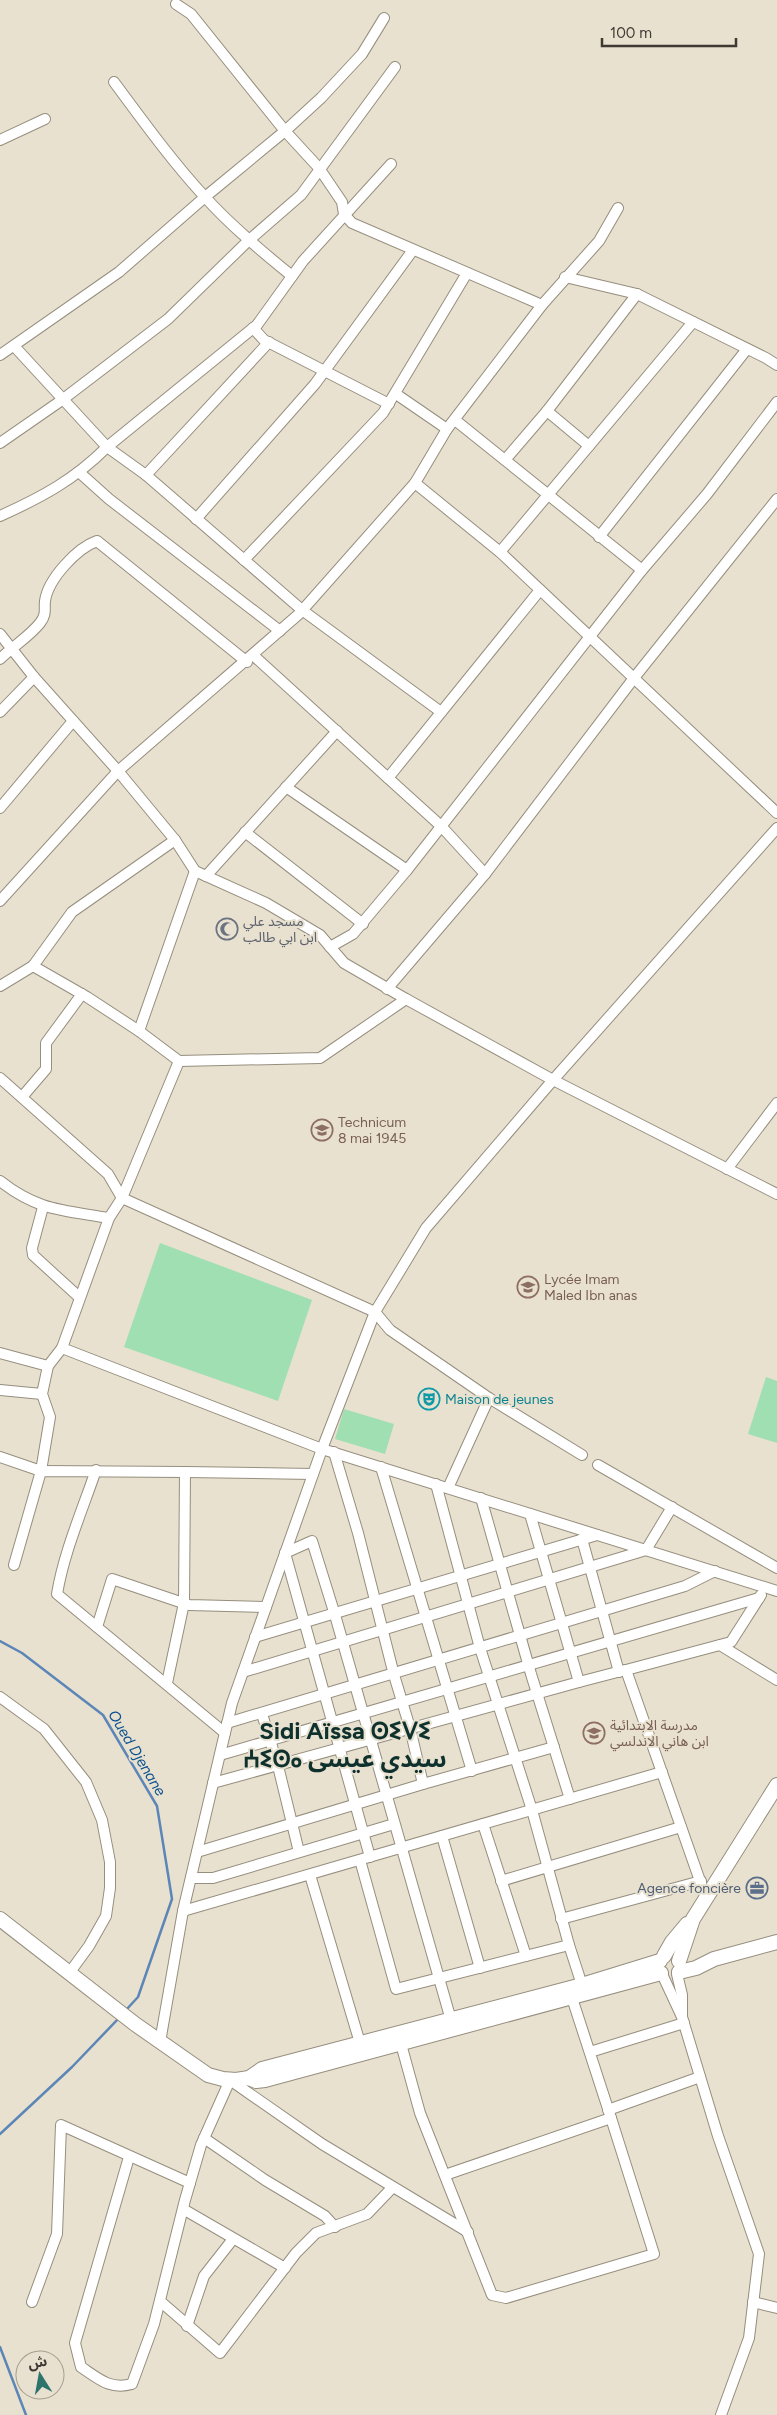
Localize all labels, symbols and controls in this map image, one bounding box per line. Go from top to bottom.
scale bar [602,15,736,47]
text: 100 m [610,24,652,42]
place label: مسجد علي ابن ابي طالب [243,913,317,948]
mosque icon: مسجد علي ابن ابي طالب [215,917,239,941]
place label: Technicum 8 mai 1945 [338,1114,406,1147]
school or university icon: Technicum 8 mai 1945 [310,1118,334,1142]
place label: Lycée Imam Maled Ibn anas [544,1271,637,1304]
school or university icon: Lycée Imam Maled Ibn anas [516,1275,540,1299]
theatre icon: Maison de jeunes [417,1387,441,1411]
place label: Maison de jeunes [445,1391,554,1408]
water label: Oued Djenane [104,1707,170,1799]
district label: Sidi Aïssa ⵙⵉⴸⵉ ⵄⵉⵙⴰ سيدي عيسى [244,1716,446,1779]
place label: مدرسة الابتدائية ابن هاني الاندلسي [610,1717,709,1752]
school or university icon: مدرسة الابتدائية ابن هاني الاندلسي [582,1721,606,1745]
office icon: Agence foncière [745,1876,769,1900]
place label: Agence foncière [637,1880,741,1897]
north arrow [15,2350,65,2400]
text: ش [27,2353,49,2373]

